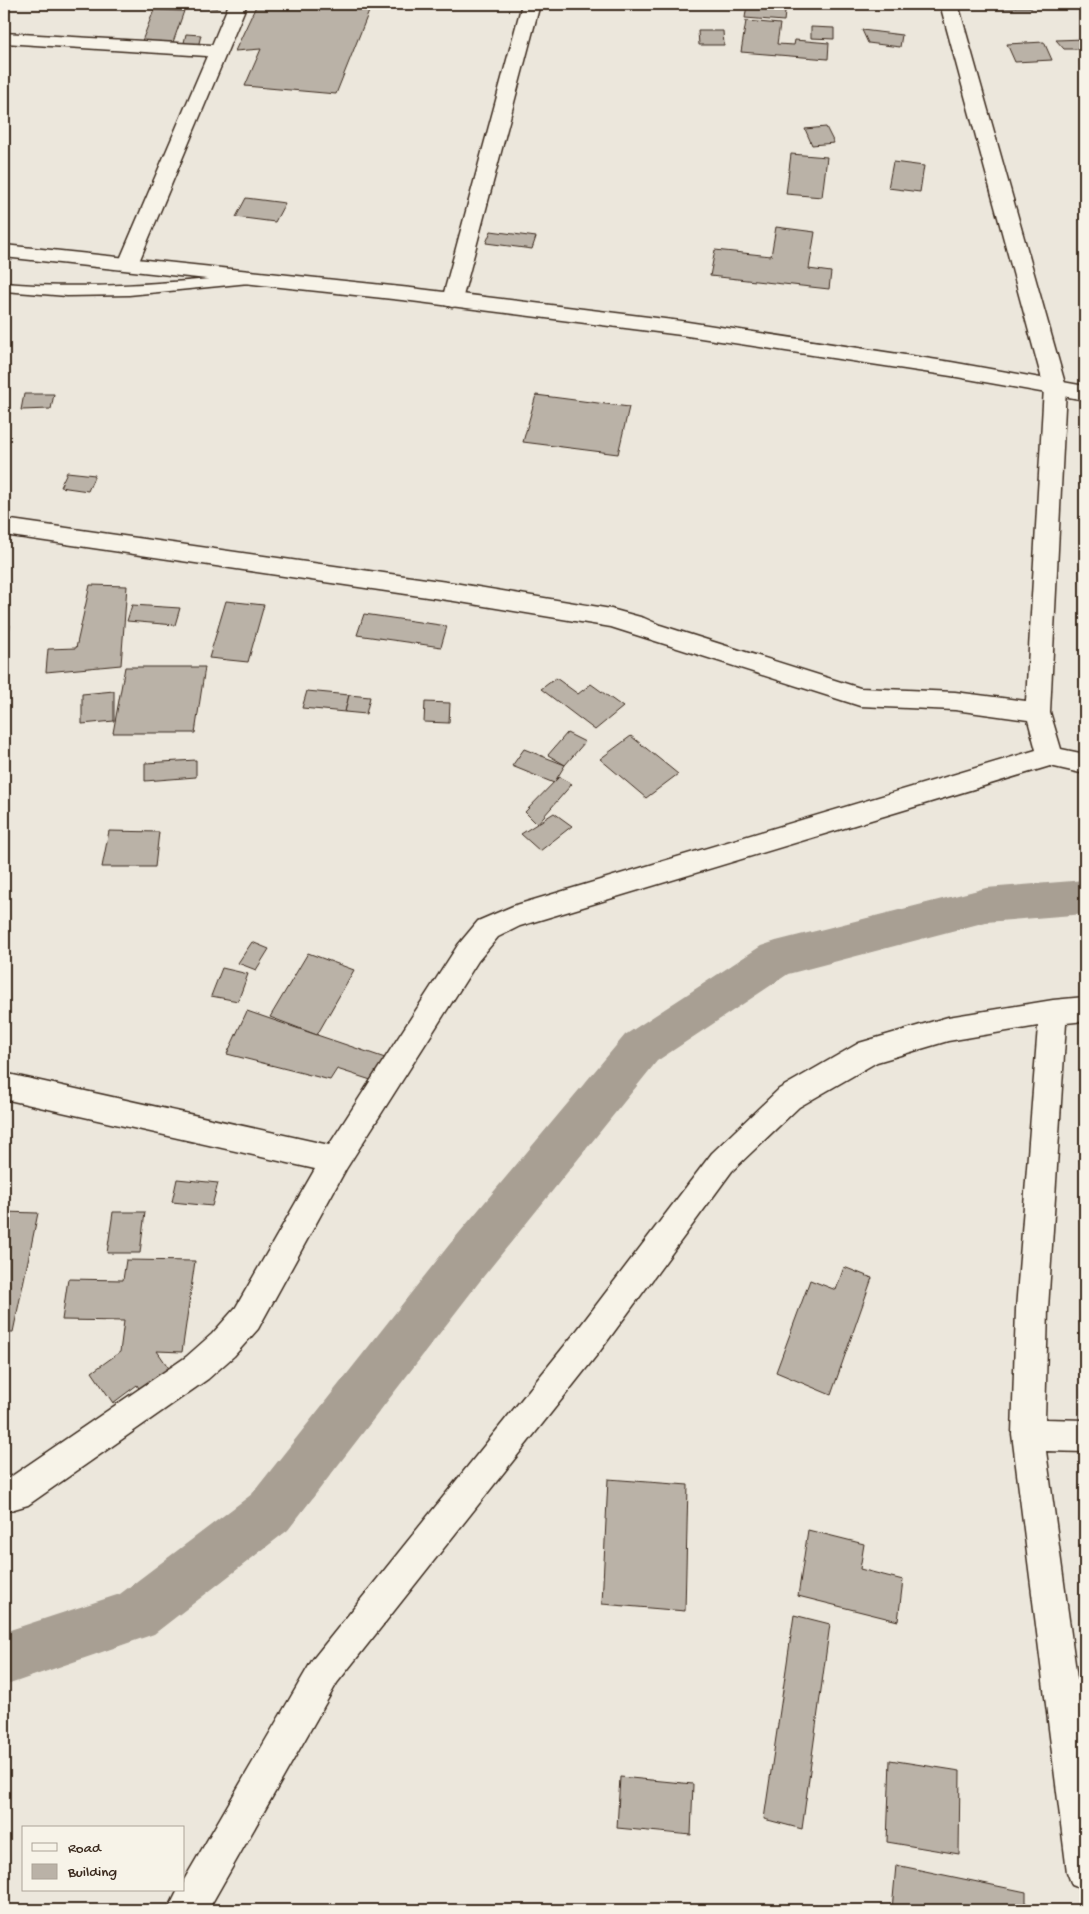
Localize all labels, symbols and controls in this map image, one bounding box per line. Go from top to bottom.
legend [22,1826,185,1892]
text: Road [68,1840,102,1858]
text: Building [67,1864,117,1882]

